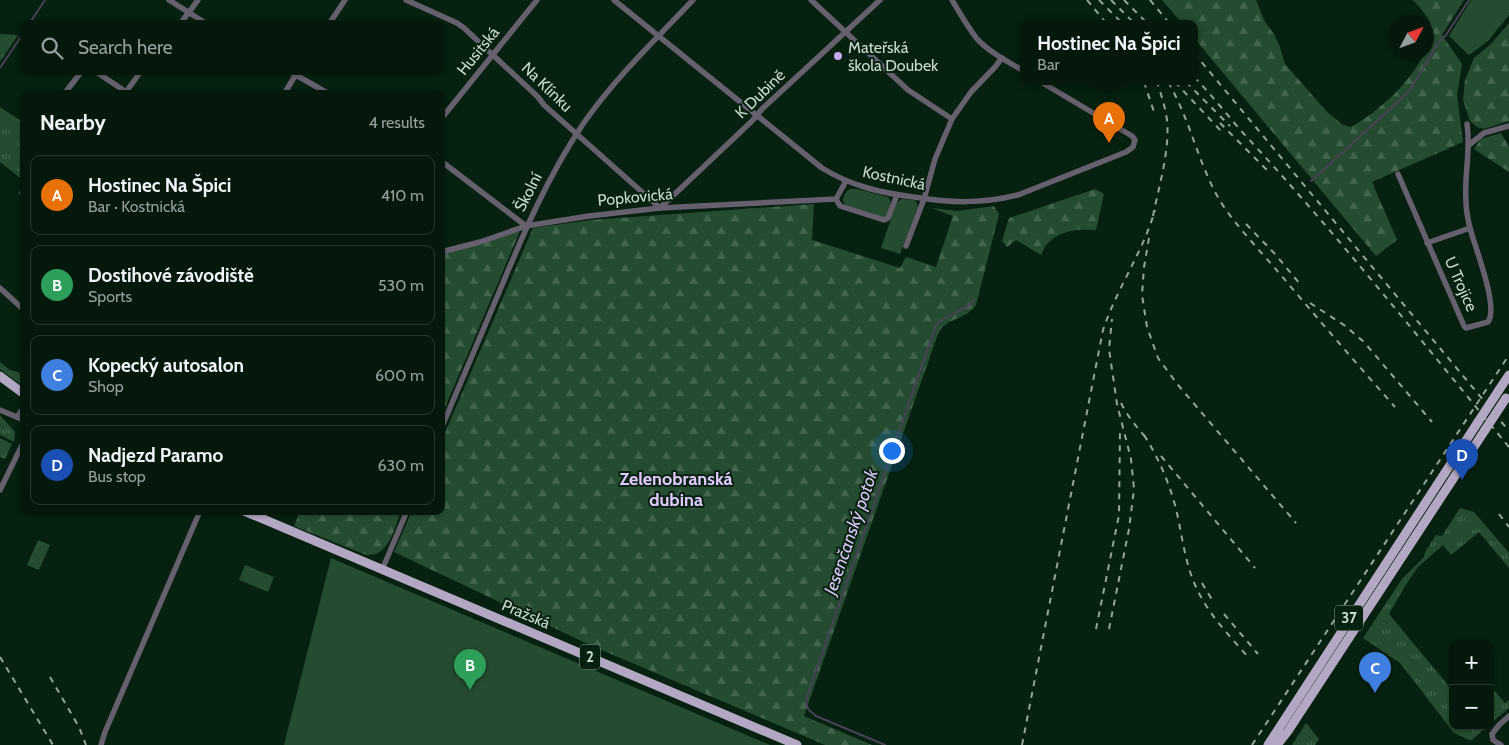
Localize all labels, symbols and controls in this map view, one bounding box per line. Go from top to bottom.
north arrow [1389,15,1434,60]
search box [20,20,445,75]
popup [1020,20,1198,85]
street label: Husitská [453,23,503,79]
text: Hostinec Na Špici [1037,32,1181,55]
icon: search [38,34,66,62]
text: Search here [78,36,172,59]
place label: Mateřská škola Doubek [848,38,939,75]
marker: Mateřská škola Doubek [832,50,844,62]
text: Bar [1037,55,1060,74]
street label: Na Klínku [518,58,576,116]
street label: K Dubině [731,66,789,122]
pin: A [1093,102,1125,143]
text: Nearby [40,110,106,135]
text: 4 results [368,113,425,132]
street label: Kostnická [861,162,927,194]
street label: Školní [510,169,546,215]
text: Hostinec Na Špici [88,174,231,197]
street label: Popkovická [597,184,674,210]
text: A [52,186,62,205]
text: 410 m [381,186,424,205]
text: Bar · Kostnická [88,197,185,216]
street label: U Trojice [1441,254,1481,314]
text: Dostihové závodiště [88,264,254,287]
text: B [52,276,62,295]
text: 530 m [378,276,424,295]
text: Sports [88,287,132,306]
text: Kopecký autosalon [88,354,244,377]
text: C [52,366,62,385]
text: 600 m [375,366,424,385]
text: Shop [88,377,124,396]
your location [879,438,905,464]
pin: D [1446,439,1478,480]
text: Nadjezd Paramo [88,444,223,467]
text: D [51,456,63,475]
text: 630 m [377,456,424,475]
water label: Jesenčanský potok [819,465,883,600]
text: Bus stop [88,467,146,486]
district label: Zelenobranská dubina [619,468,733,511]
street label: Pražská [499,595,553,633]
road number: 37 [1335,606,1363,630]
map controls [1449,640,1494,730]
button: + [1449,640,1494,685]
road number: 2 [580,644,600,670]
pin: B [454,649,486,690]
pin: C [1359,652,1391,693]
button: − [1449,685,1494,730]

